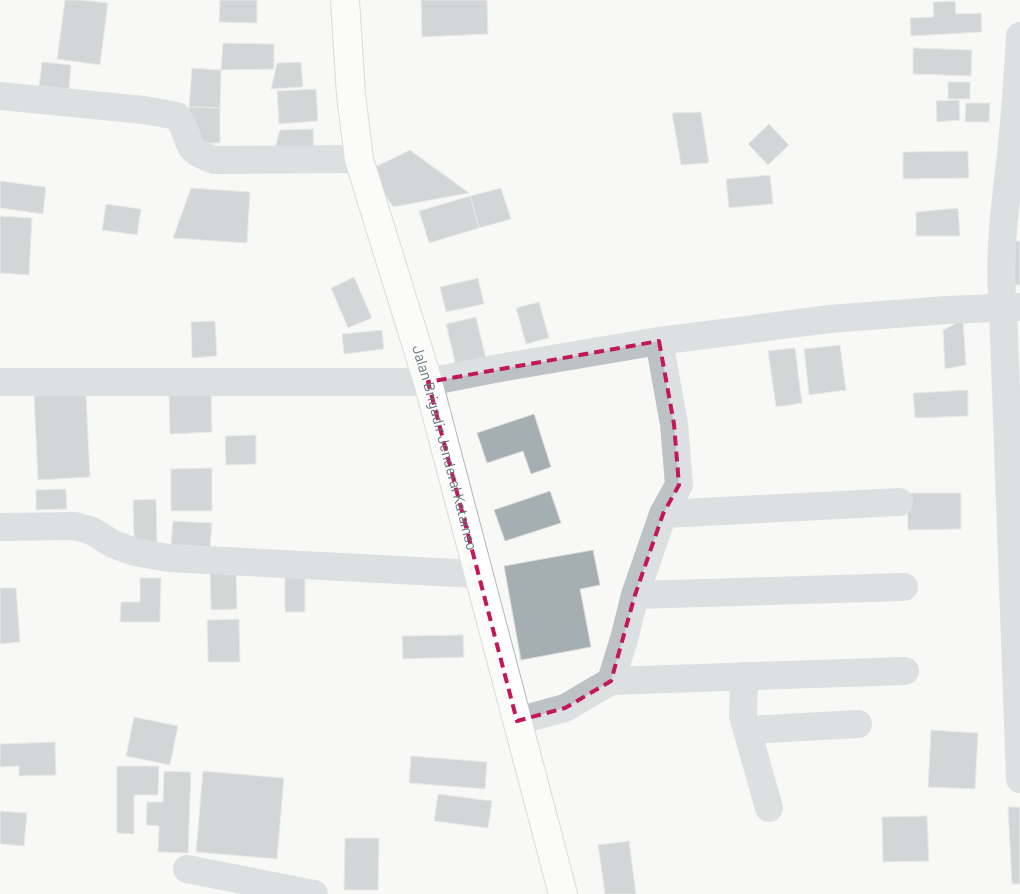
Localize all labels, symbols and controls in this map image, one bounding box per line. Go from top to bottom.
street label: Jalan Brigadir Jenderal Katamso [409,343,482,552]

